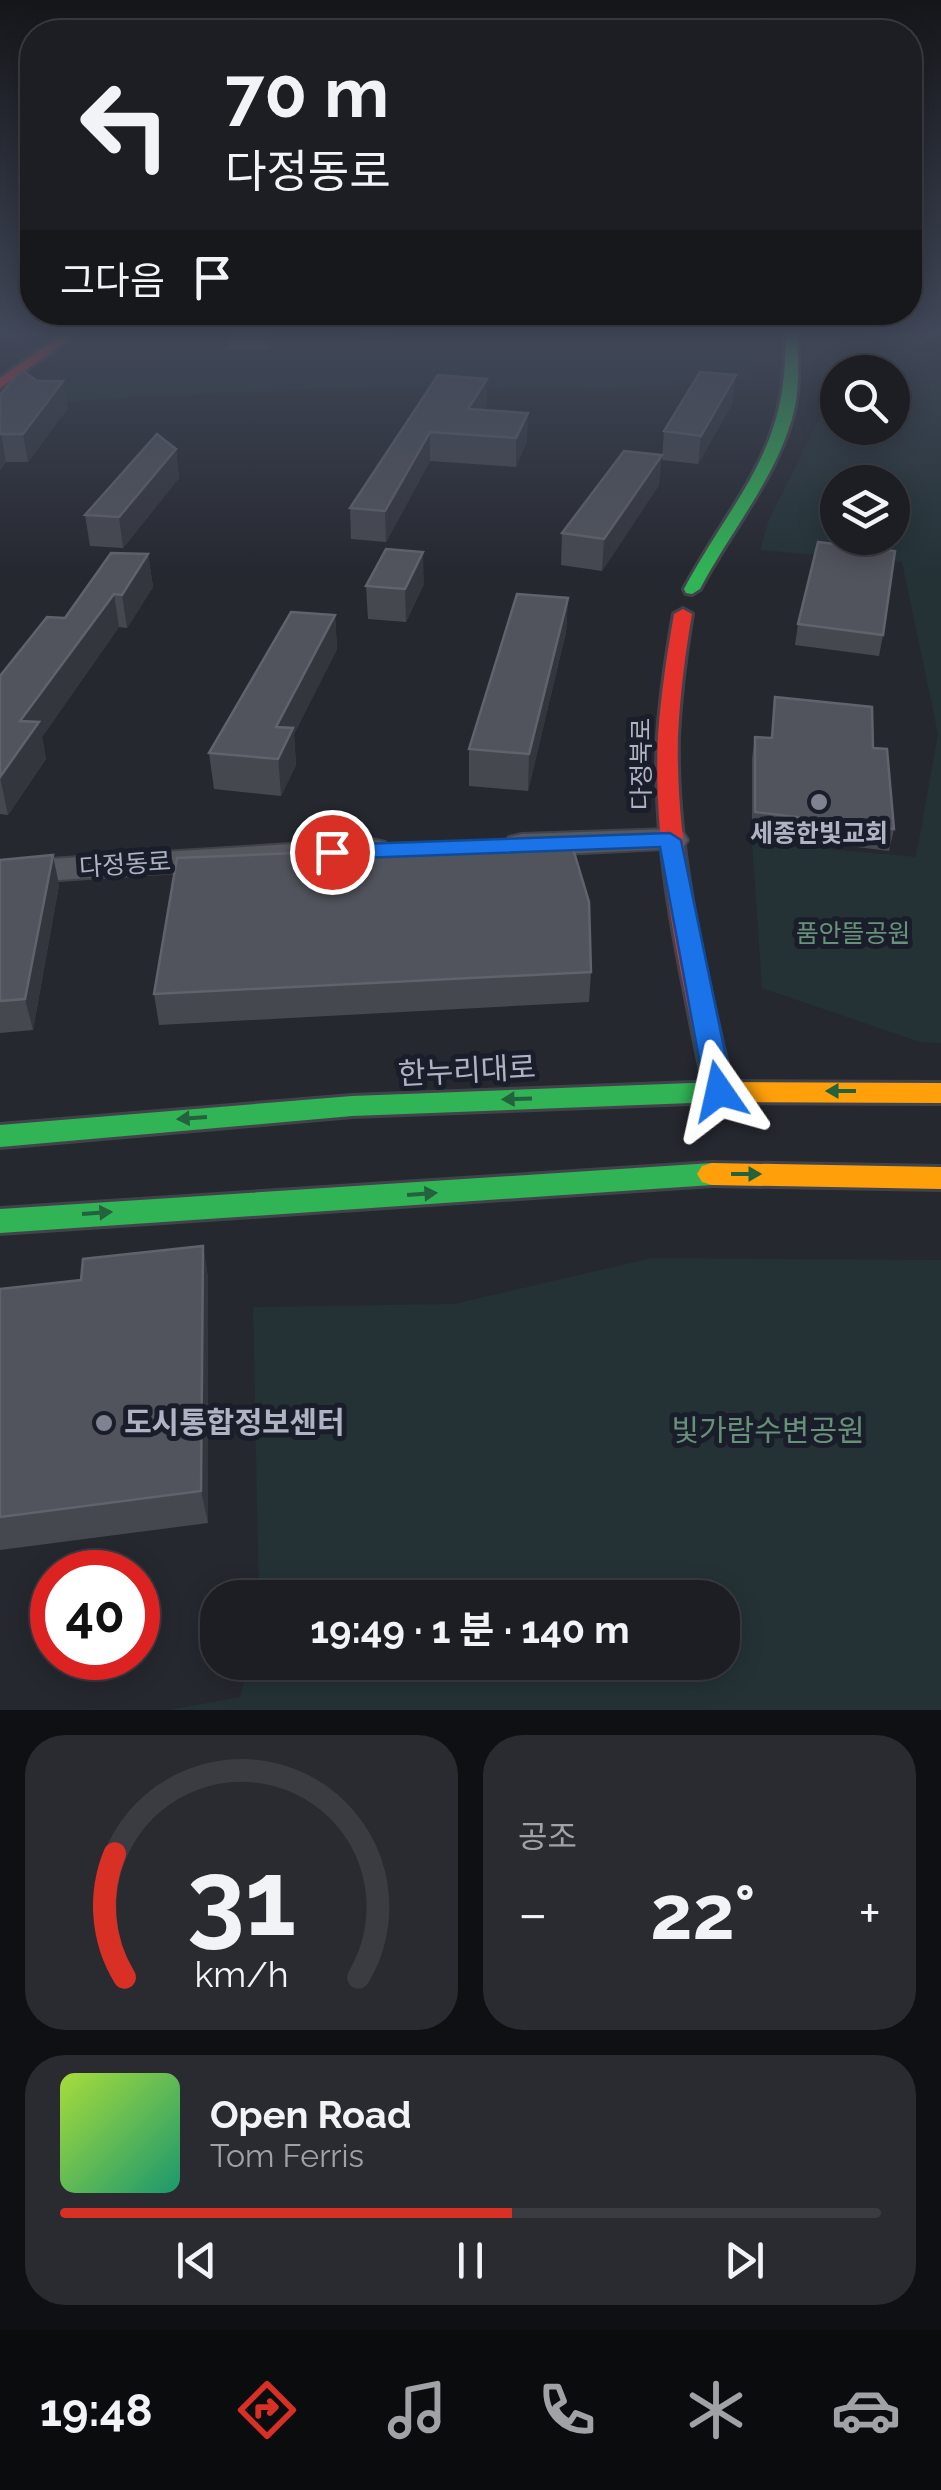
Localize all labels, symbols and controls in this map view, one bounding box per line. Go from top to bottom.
text: 70 m [225,51,389,133]
icon: left [60,60,190,190]
text: 다정동로 [225,145,391,198]
icon: arrive [185,250,240,305]
text: 그다음 [60,258,165,303]
map controls [820,355,910,555]
button: search [820,355,910,445]
button: layers [820,465,910,555]
street label: 다정북로 [626,718,656,810]
marker: 세종한빛교회 [808,791,830,813]
pin [290,810,375,895]
place label: 세종한빛교회 [750,818,888,848]
icon: arrive [305,825,360,880]
street label: 다정동로 [78,846,172,882]
park label: 품안뜰공원 [795,918,911,948]
position arrow [667,1039,771,1143]
street label: 한누리대로 [397,1049,537,1092]
one-way arrow [825,1083,857,1099]
one-way arrow [500,1091,532,1107]
one-way arrow [176,1110,208,1126]
one-way arrow [730,1166,762,1182]
one-way arrow [406,1185,438,1201]
one-way arrow [82,1205,114,1221]
place label: 도시통합정보센터 [124,1405,345,1440]
marker: 도시통합정보센터 [93,1412,115,1434]
park label: 빛가람수변공원 [671,1413,865,1448]
speed limit sign: 40 [30,1550,160,1680]
text: 19:49 · 1 분 · 140 m [310,1607,630,1652]
text: 공조 [518,1818,577,1855]
text: 31 [187,1837,296,1959]
text: 22° [650,1868,756,1957]
text: − [518,1881,548,1946]
text: + [858,1881,881,1946]
text: km/h [194,1953,289,1995]
text: Open Road [210,2092,411,2137]
text: Tom Ferris [210,2137,364,2174]
icon: previous [169,2233,224,2288]
icon: pause [443,2233,498,2288]
icon: next [717,2233,772,2288]
icon: directions [232,2375,302,2445]
icon: music [382,2375,452,2445]
icon: phone [532,2375,602,2445]
icon: climate [681,2375,751,2445]
icon: car [831,2375,901,2445]
text: 19:48 [40,2384,153,2437]

